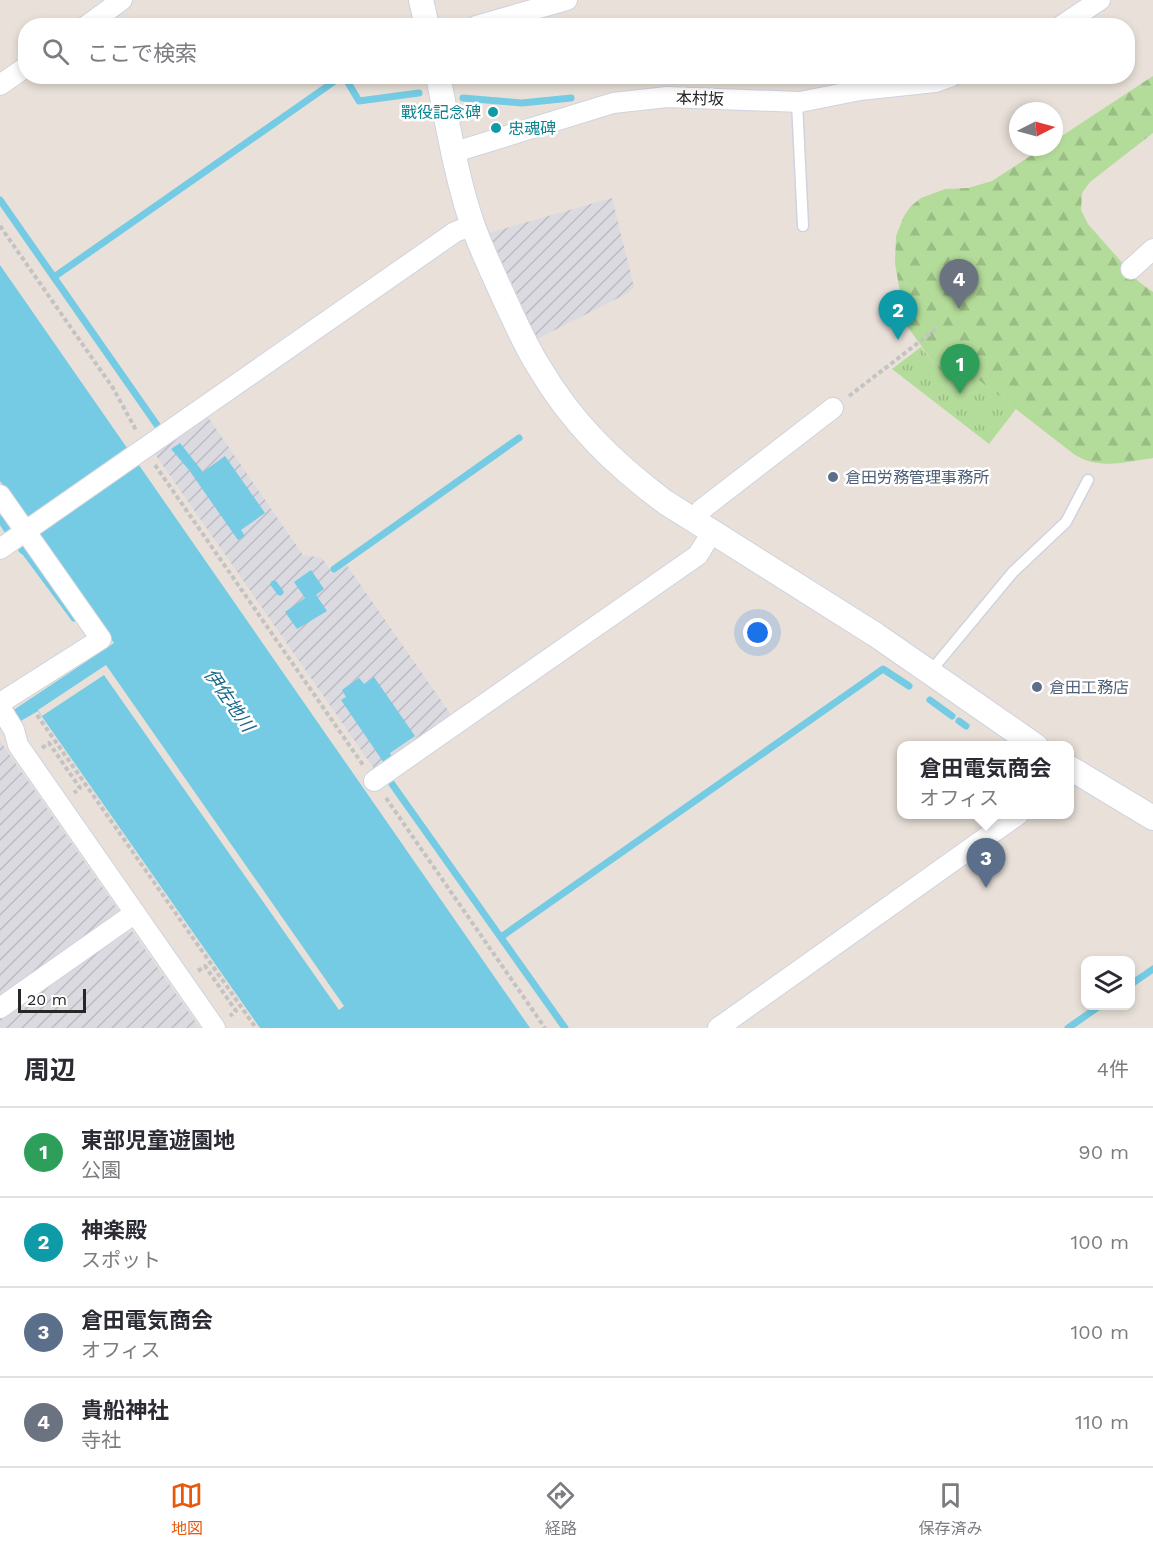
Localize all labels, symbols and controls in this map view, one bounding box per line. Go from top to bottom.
search box [18,18,1135,84]
icon: search [39,35,72,68]
text: ここで検索 [87,41,197,66]
street label: 本村坂 [676,88,724,109]
north arrow [1009,102,1063,156]
place label: 戰役記念碑 [401,103,481,122]
marker: 戰役記念碑 [486,105,500,119]
place label: 忠魂碑 [508,119,556,138]
marker: 忠魂碑 [489,121,503,135]
pin: 4 [940,260,978,309]
pin: 2 [878,290,918,340]
pin: 1 [940,344,980,394]
place label: 倉田労務管理事務所 [845,468,989,487]
marker: 倉田労務管理事務所 [826,470,840,484]
your location [743,618,772,647]
water label: 伊佐地川 [200,664,260,737]
place label: 倉田工務店 [1049,678,1129,697]
marker: 倉田工務店 [1030,680,1044,694]
popup [897,741,1074,819]
text: 倉田電気商会 [919,756,1052,781]
text: オフィス [919,786,999,810]
pin: 3 [966,838,1006,888]
map controls [1081,956,1135,1010]
button: layers [1081,956,1135,1010]
scale bar [18,986,86,1013]
text: 20 m [27,990,67,1009]
text: 周辺 [24,1055,76,1085]
text: 4件 [1097,1057,1129,1081]
text: 東部児童遊園地 [81,1128,235,1153]
text: 1 [39,1140,48,1164]
text: 90 m [1078,1140,1129,1164]
text: 公園 [81,1158,121,1182]
text: 神楽殿 [81,1218,147,1243]
text: 2 [38,1230,49,1254]
text: 100 m [1070,1230,1129,1254]
text: スポット [81,1248,161,1272]
text: 倉田電気商会 [81,1308,213,1333]
text: 3 [38,1320,49,1344]
text: 100 m [1070,1320,1129,1344]
text: オフィス [81,1338,161,1362]
text: 貴船神社 [81,1398,169,1423]
text: 4 [37,1410,50,1434]
text: 110 m [1075,1410,1129,1434]
text: 寺社 [81,1428,121,1452]
tab: 地図 [170,1479,203,1539]
tab: 経路 [544,1479,577,1539]
tab: 保存済み [918,1479,982,1539]

